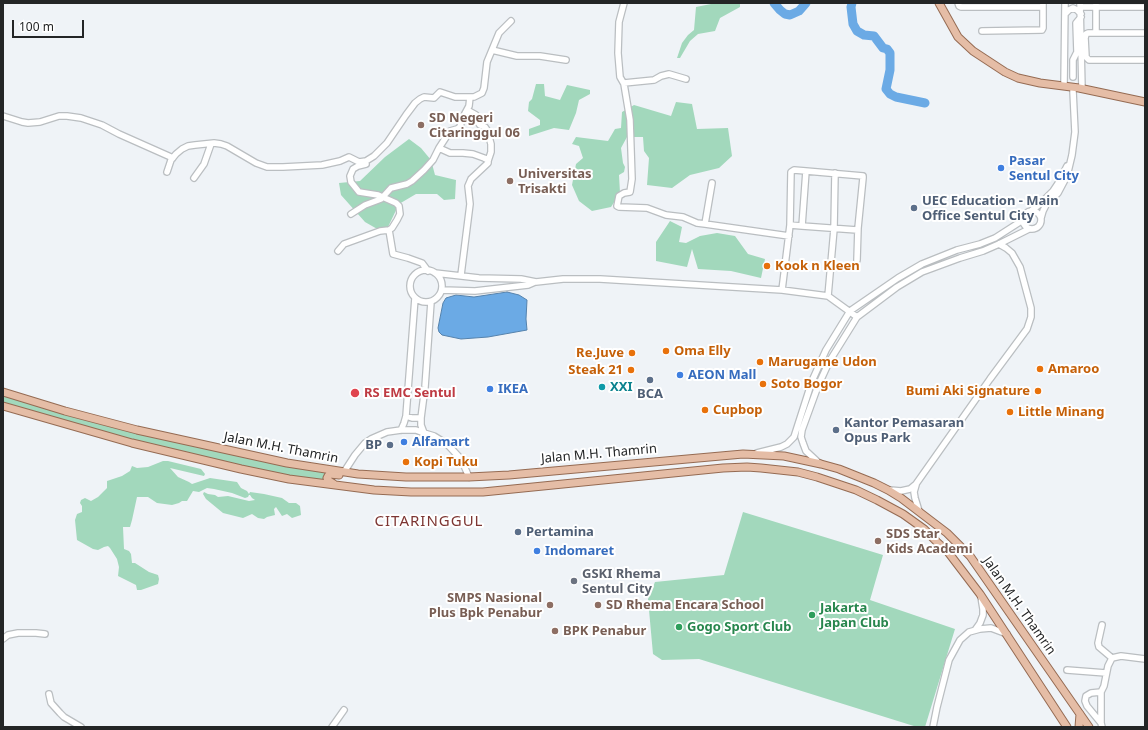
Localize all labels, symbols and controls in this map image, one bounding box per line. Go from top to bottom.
scale bar [14,12,86,38]
text: 100 m [19,18,54,35]
place label: SD Negeri Citaringgul 06 [429,110,520,141]
marker: SD Negeri Citaringgul 06 [416,120,426,130]
place label: Pasar Sentul City [1009,153,1079,184]
marker: Pasar Sentul City [996,163,1006,173]
place label: Universitas Trisakti [518,166,592,197]
marker: Universitas Trisakti [505,176,515,186]
place label: UEC Education - Main Office Sentul City [922,193,1059,224]
marker: UEC Education - Main Office Sentul City [909,203,919,213]
place label: Kook n Kleen [775,258,860,274]
marker: Kook n Kleen [762,261,772,271]
place label: Oma Elly [674,343,731,359]
place label: Re.Juve [576,345,624,361]
marker: Oma Elly [661,346,671,356]
marker: Re.Juve [627,348,637,358]
place label: Marugame Udon [768,354,877,370]
marker: Marugame Udon [755,357,765,367]
place label: Amaroo [1048,361,1099,377]
place label: Steak 21 [568,362,623,378]
marker: Amaroo [1035,364,1045,374]
marker: Steak 21 [626,365,636,375]
place label: AEON Mall [688,367,756,383]
marker: AEON Mall [675,370,685,380]
marker: BCA [645,375,655,385]
place label: Soto Bogor [771,376,842,392]
place label: XXI [610,379,632,395]
marker: Soto Bogor [758,379,768,389]
place label: IKEA [498,381,528,397]
marker: XXI [597,382,607,392]
place label: Bumi Aki Signature [906,383,1030,399]
marker: IKEA [485,384,495,394]
place label: RS EMC Sentul [364,385,456,401]
place label: BCA [637,386,663,402]
marker: Bumi Aki Signature [1033,386,1043,396]
marker: RS EMC Sentul [349,387,361,399]
place label: Cupbop [713,402,763,418]
place label: Little Minang [1018,404,1105,420]
marker: Cupbop [700,405,710,415]
marker: Little Minang [1005,407,1015,417]
place label: Kantor Pemasaran Opus Park [844,415,964,446]
marker: Kantor Pemasaran Opus Park [831,425,841,435]
street label: Jalan M.H. Thamrin [223,429,339,467]
place label: Alfamart [412,434,470,450]
place label: BP [365,437,382,453]
marker: Alfamart [399,437,409,447]
marker: BP [385,440,395,450]
street label: Jalan M.H. Thamrin [540,441,658,467]
place label: Kopi Tuku [414,454,478,470]
marker: Kopi Tuku [401,457,411,467]
district label: CITARINGGUL [375,513,483,531]
place label: Pertamina [526,524,594,540]
place label: SDS Star Kids Academi [886,526,973,557]
marker: Pertamina [513,527,523,537]
marker: SDS Star Kids Academi [873,536,883,546]
place label: Indomaret [545,543,614,559]
marker: Indomaret [532,546,542,556]
street label: Jalan M.H. Thamrin [979,554,1059,658]
place label: GSKI Rhema Sentul City [582,566,661,597]
marker: GSKI Rhema Sentul City [569,576,579,586]
place label: SMPS Nasional Plus Bpk Penabur [429,590,542,621]
place label: SD Rhema Encara School [606,597,764,613]
marker: SMPS Nasional Plus Bpk Penabur [545,600,555,610]
marker: SD Rhema Encara School [593,600,603,610]
place label: Jakarta Japan Club [820,600,889,631]
marker: Jakarta Japan Club [807,610,817,620]
place label: Gogo Sport Club [687,619,791,635]
marker: Gogo Sport Club [674,622,684,632]
place label: BPK Penabur [563,623,646,639]
marker: BPK Penabur [550,626,560,636]

